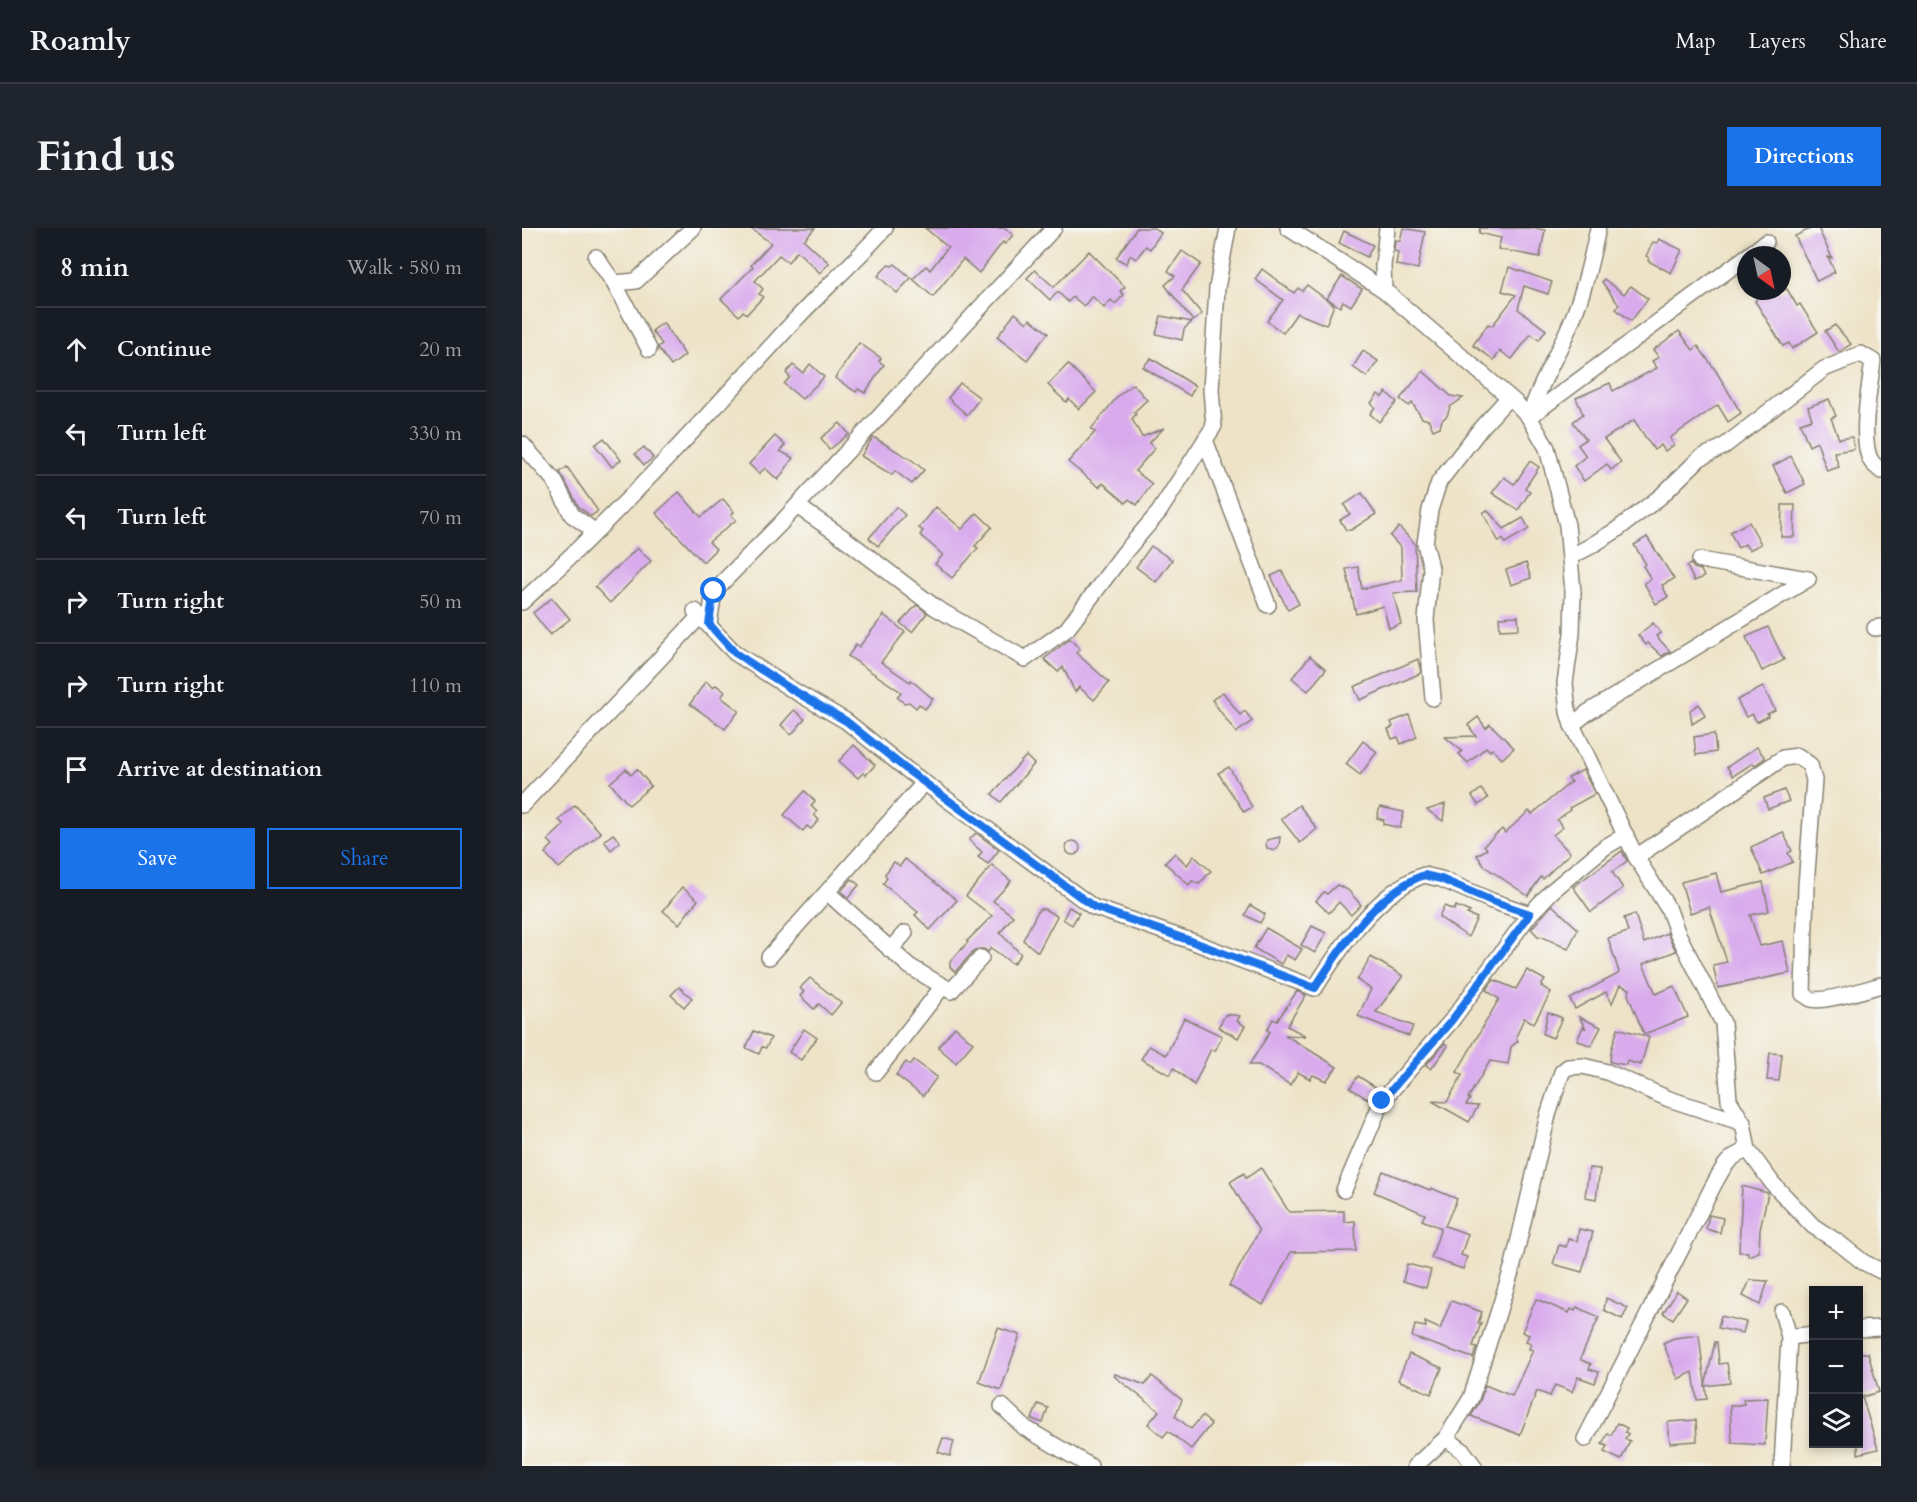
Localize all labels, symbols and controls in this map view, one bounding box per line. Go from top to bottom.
text: Roamly [30,22,131,60]
text: Map [1676,27,1716,56]
text: Layers [1749,27,1806,56]
text: Share [1839,27,1887,56]
button: Directions [1727,127,1881,186]
text: Find us [36,128,176,185]
north arrow [1737,246,1791,300]
text: 8 min [60,250,129,285]
text: Walk · 580 m [347,254,462,281]
icon: ahead [60,333,93,366]
text: Continue [117,334,212,364]
text: 20 m [419,336,462,363]
icon: left [60,417,93,450]
text: Turn left [117,418,206,448]
text: 330 m [409,420,462,447]
icon: left [60,501,93,534]
text: Turn left [117,502,206,532]
text: 70 m [419,504,462,531]
route start [700,577,726,603]
icon: right [60,585,93,618]
text: Turn right [117,586,224,616]
text: 50 m [419,588,462,615]
icon: right [60,669,93,702]
text: Turn right [117,670,224,700]
text: 110 m [409,672,462,699]
icon: arrive [60,753,93,786]
text: Arrive at destination [117,754,322,784]
button: Save [60,828,255,889]
button: Share [267,828,462,889]
route end [1368,1087,1394,1113]
map controls [1809,1286,1863,1448]
button: + [1809,1286,1863,1340]
button: − [1809,1340,1863,1394]
button: layers [1809,1394,1863,1448]

